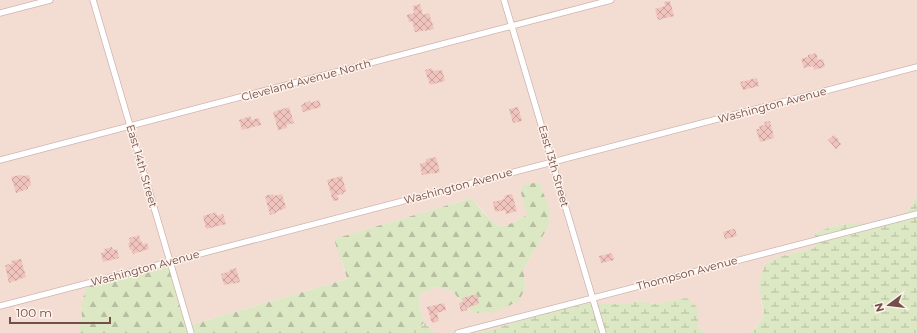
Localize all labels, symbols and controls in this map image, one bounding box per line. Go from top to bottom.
street label: Cleveland Avenue North [240,56,372,104]
street label: Washington Avenue [716,84,828,126]
street label: East 14th Street [123,123,161,210]
street label: East 13th Street [536,123,573,209]
street label: Washington Avenue [402,165,514,207]
street label: Washington Avenue [89,247,201,289]
street label: Thompson Avenue [635,253,739,293]
north arrow [869,285,909,325]
scale bar [10,299,110,325]
text: N [871,301,887,314]
text: 100 m [16,305,52,320]

